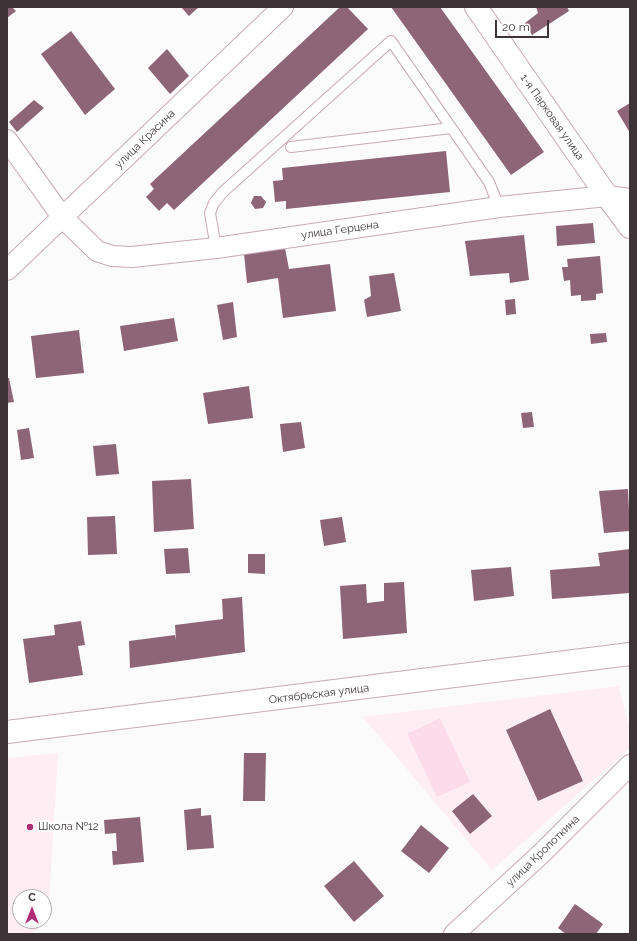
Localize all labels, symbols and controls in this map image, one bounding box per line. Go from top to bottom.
scale bar [497,12,551,38]
text: 20 m [502,20,530,34]
street label: 1-я Парковая улица [517,72,587,162]
street label: улица Красина [112,107,178,171]
street label: улица Герцена [300,218,380,242]
street label: Октябрьская улица [268,681,370,707]
street label: улица Кропоткина [504,813,582,889]
place label: Школа №12 [38,820,98,834]
marker: Школа №12 [25,822,35,832]
north arrow [12,889,52,929]
text: С [28,891,36,904]

